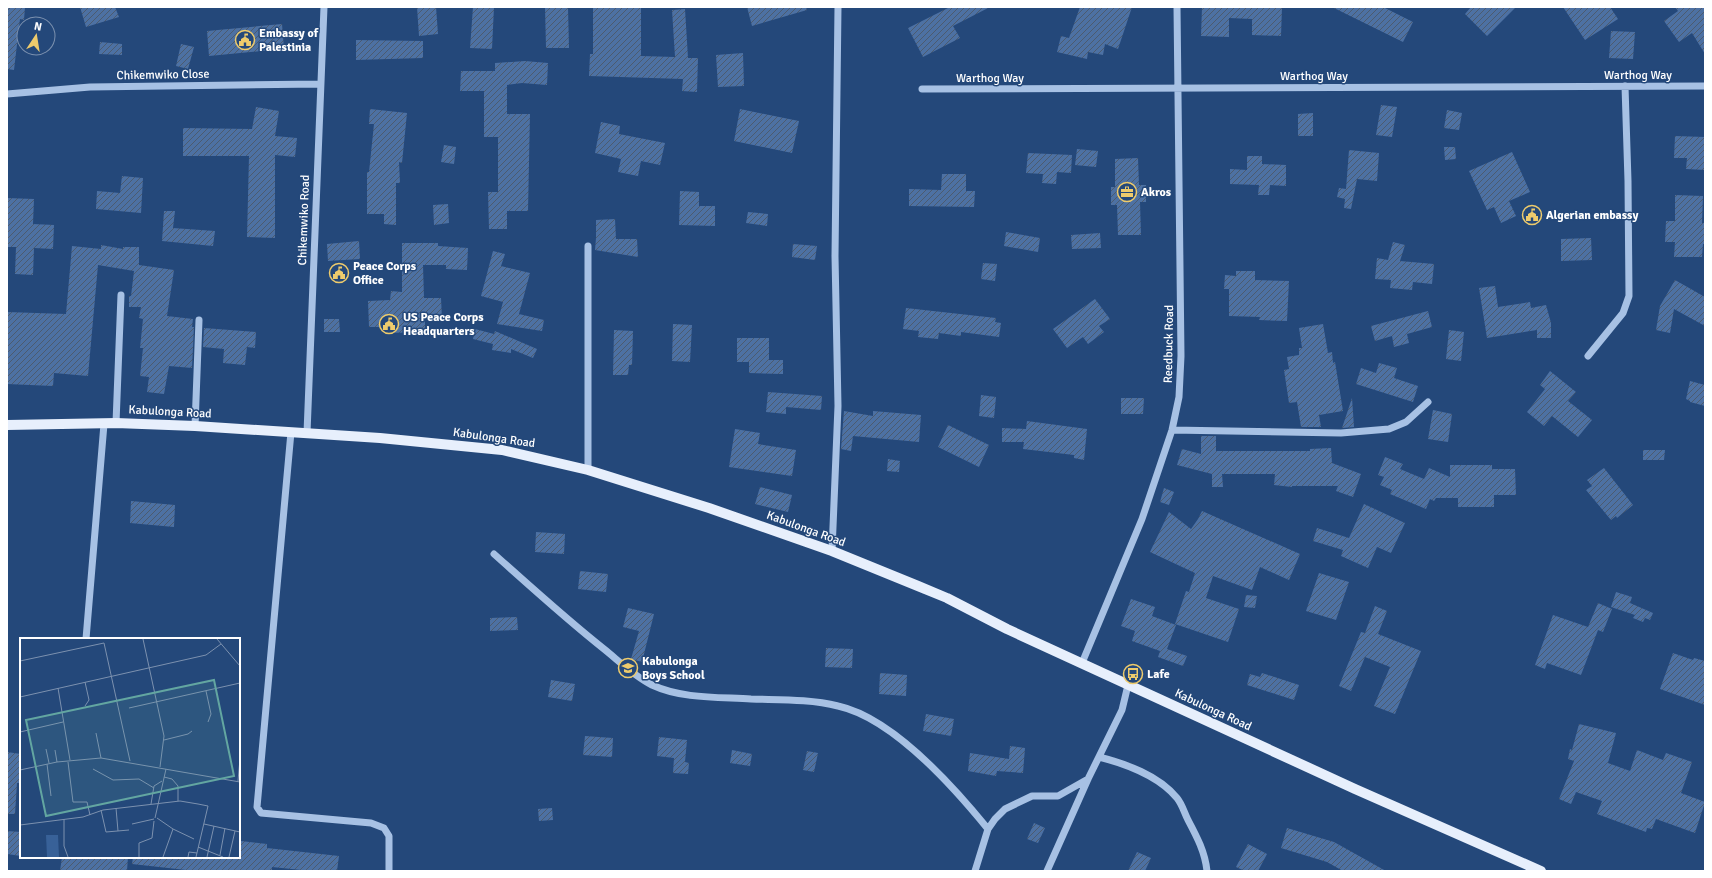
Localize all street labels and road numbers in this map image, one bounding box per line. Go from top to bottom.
street label: Chikemwiko Close [116,67,210,83]
street label: Warthog Way [1604,68,1672,83]
street label: Warthog Way [1280,69,1348,84]
street label: Warthog Way [956,71,1024,86]
street label: Chikemwiko Road [295,174,313,266]
street label: Reedbuck Road [1161,305,1177,383]
street label: Kabulonga Road [128,402,212,422]
street label: Kabulonga Road [452,425,536,451]
street label: Kabulonga Road [764,508,848,550]
street label: Kabulonga Road [1172,686,1254,734]

